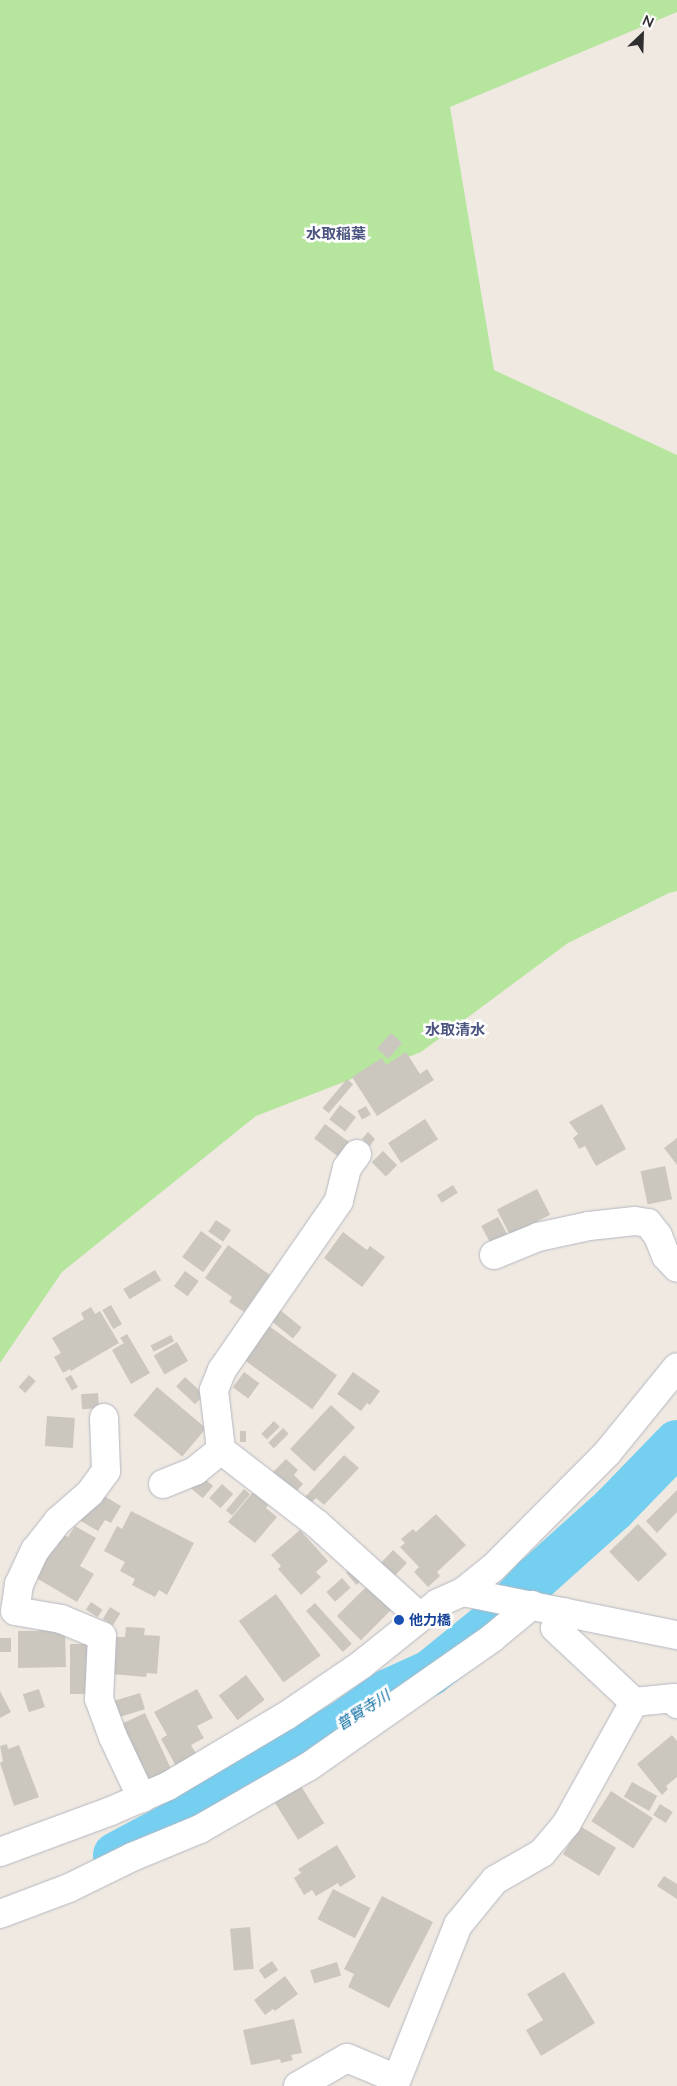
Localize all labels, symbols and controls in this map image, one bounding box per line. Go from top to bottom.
north arrow [617,10,667,60]
text: N [640,11,657,31]
district label: 水取稲葉 [306,225,366,243]
district label: 水取清水 [425,1021,485,1039]
place label: 他力橋 [409,1612,451,1628]
marker: 他力橋 [393,1614,405,1626]
water label: 普賢寺川 [333,1686,393,1734]

